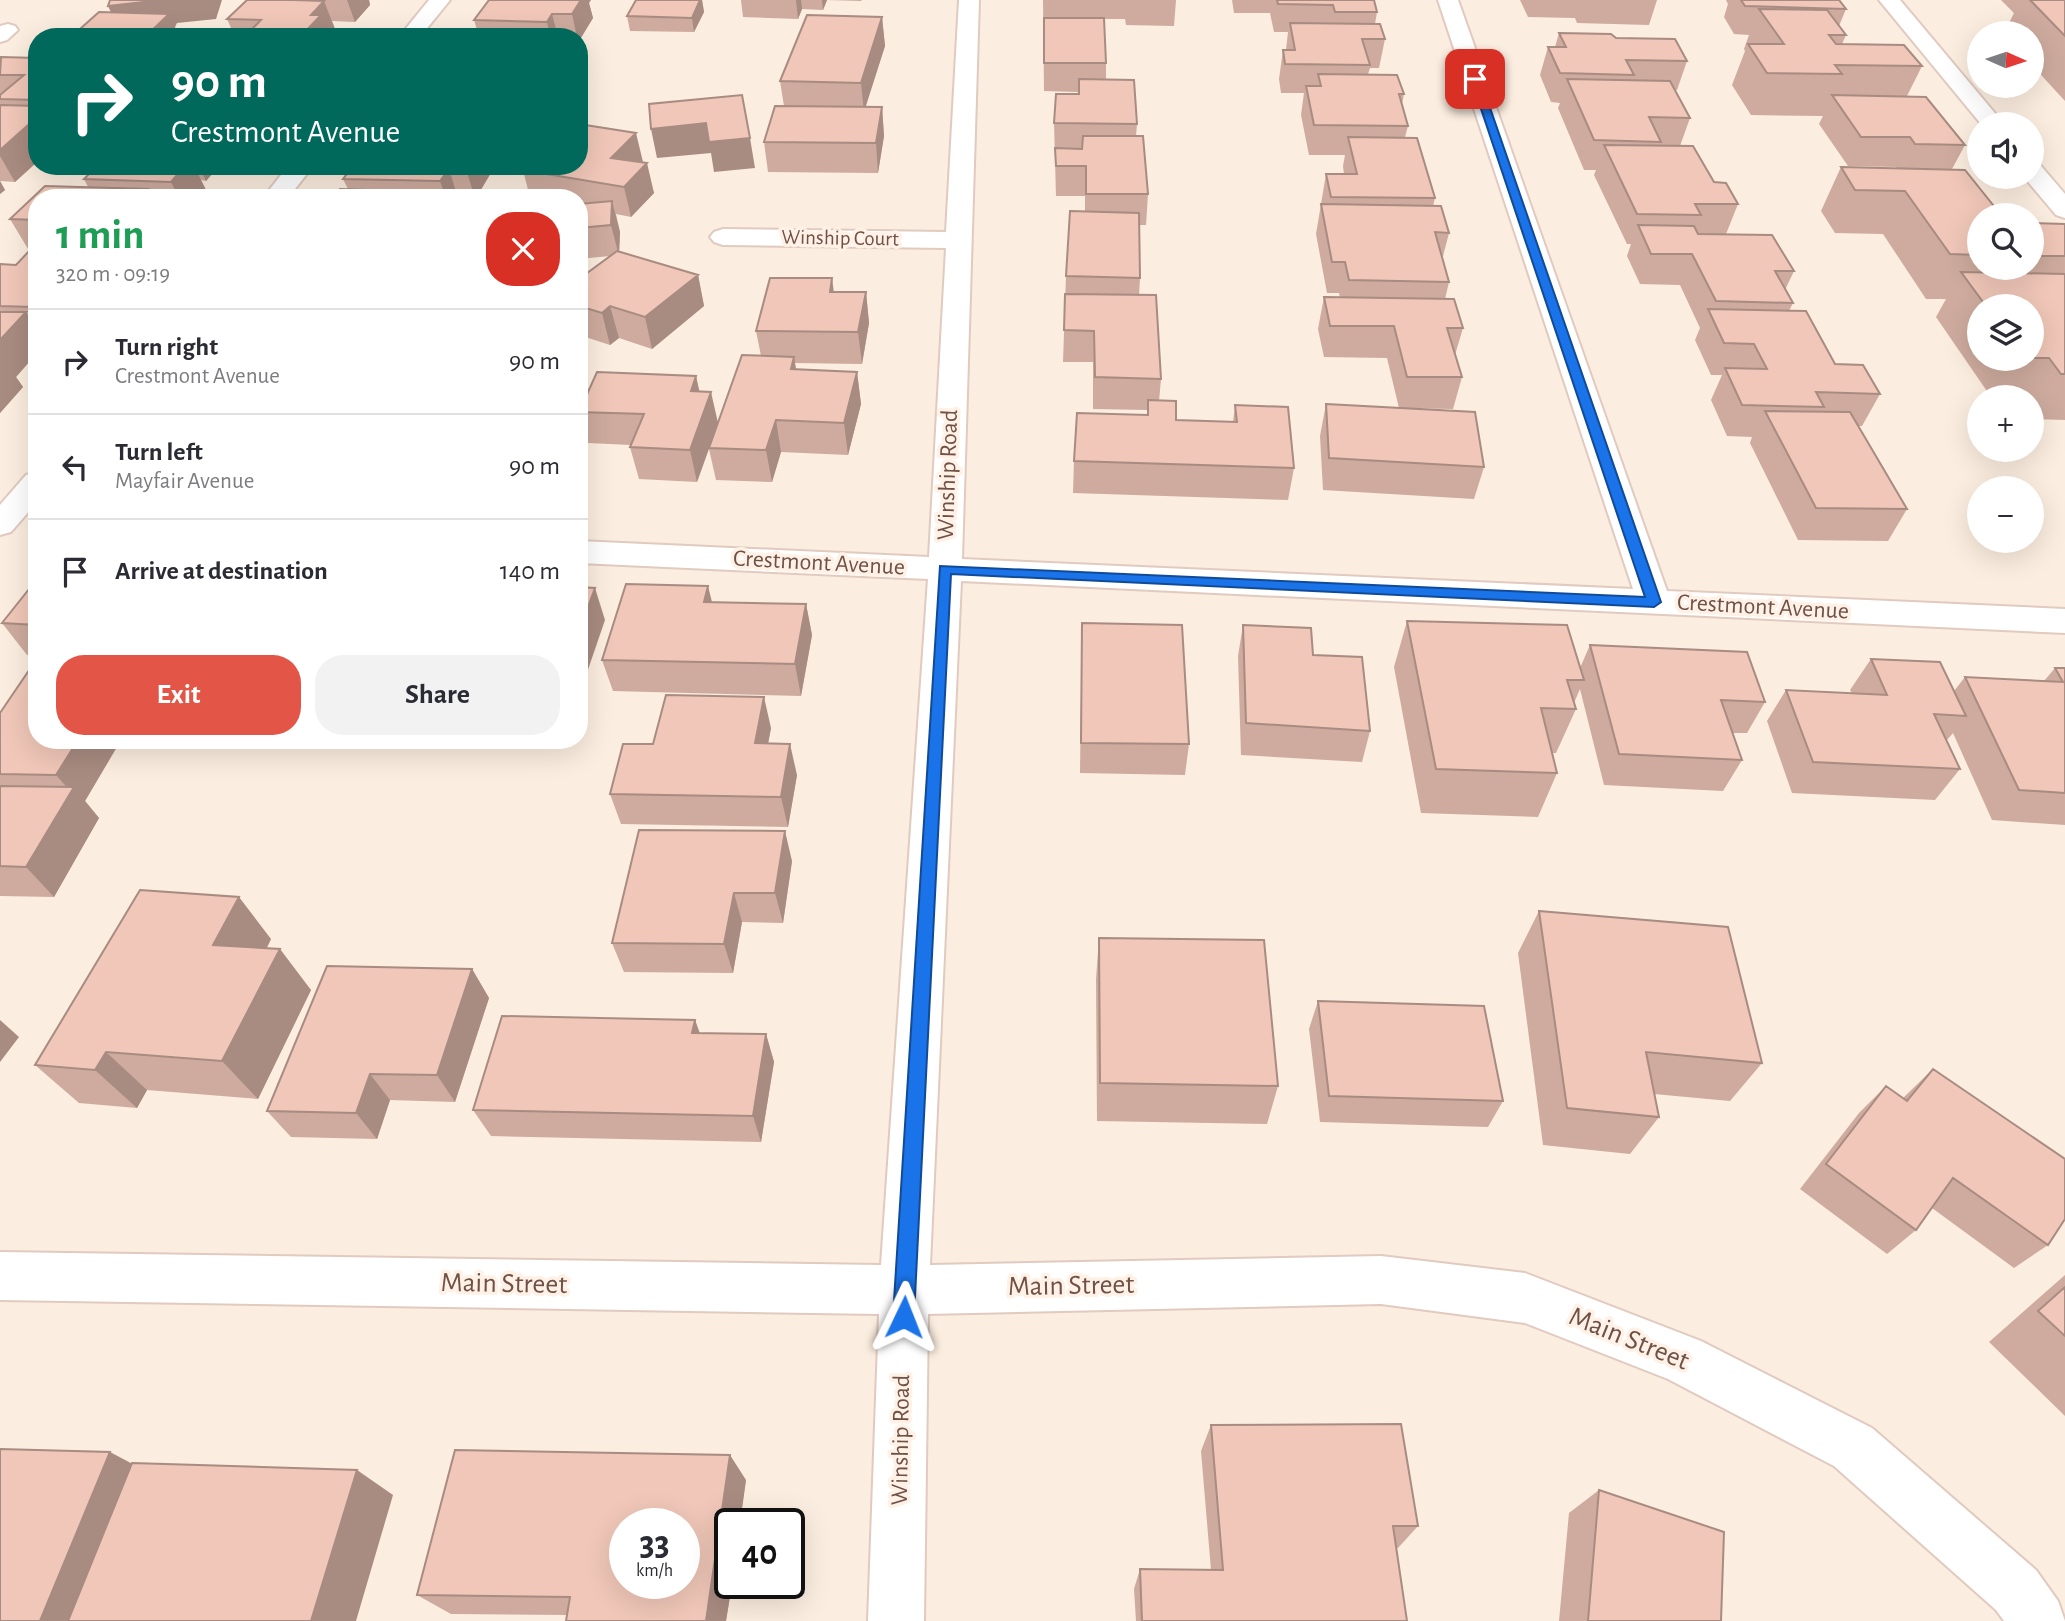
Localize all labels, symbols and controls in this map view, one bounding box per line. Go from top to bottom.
north arrow [1967,21,2044,98]
map controls [1967,21,2044,553]
pin [1445,49,1505,109]
icon: right [56,56,147,147]
text: 90 m [171,58,267,107]
icon: arrive [1456,60,1494,98]
button: sound [1967,112,2044,189]
text: Crestmont Avenue [171,116,400,148]
button: search [1967,203,2044,280]
button: close [486,212,560,286]
text: 1 min [56,214,145,256]
street label: Winship Court [781,226,899,250]
text: 320 m · 09:19 [56,263,170,286]
button: layers [1967,294,2044,371]
text: Turn right [115,334,218,360]
icon: right [56,343,94,381]
text: 90 m [509,348,560,374]
text: Crestmont Avenue [115,365,280,388]
button: + [1967,385,2044,462]
street label: Winship Road [934,409,962,541]
text: Turn left [115,439,203,465]
icon: left [56,448,94,486]
text: 90 m [509,453,560,479]
text: Mayfair Avenue [115,470,254,493]
button: − [1967,476,2044,553]
street label: Crestmont Avenue [732,547,906,579]
icon: arrive [56,553,94,591]
text: Arrive at destination [115,558,328,584]
text: 140 m [500,558,560,584]
street label: Crestmont Avenue [1676,591,1850,623]
button: Exit [56,655,301,735]
button: Share [315,655,560,735]
street label: Main Street [441,1269,568,1299]
street label: Main Street [1008,1271,1135,1301]
position arrow [867,1280,941,1354]
street label: Main Street [1565,1302,1693,1376]
street label: Winship Road [888,1374,914,1506]
speed limit sign: 40 [714,1508,805,1599]
text: 33 [639,1527,670,1562]
text: km/h [636,1562,673,1580]

